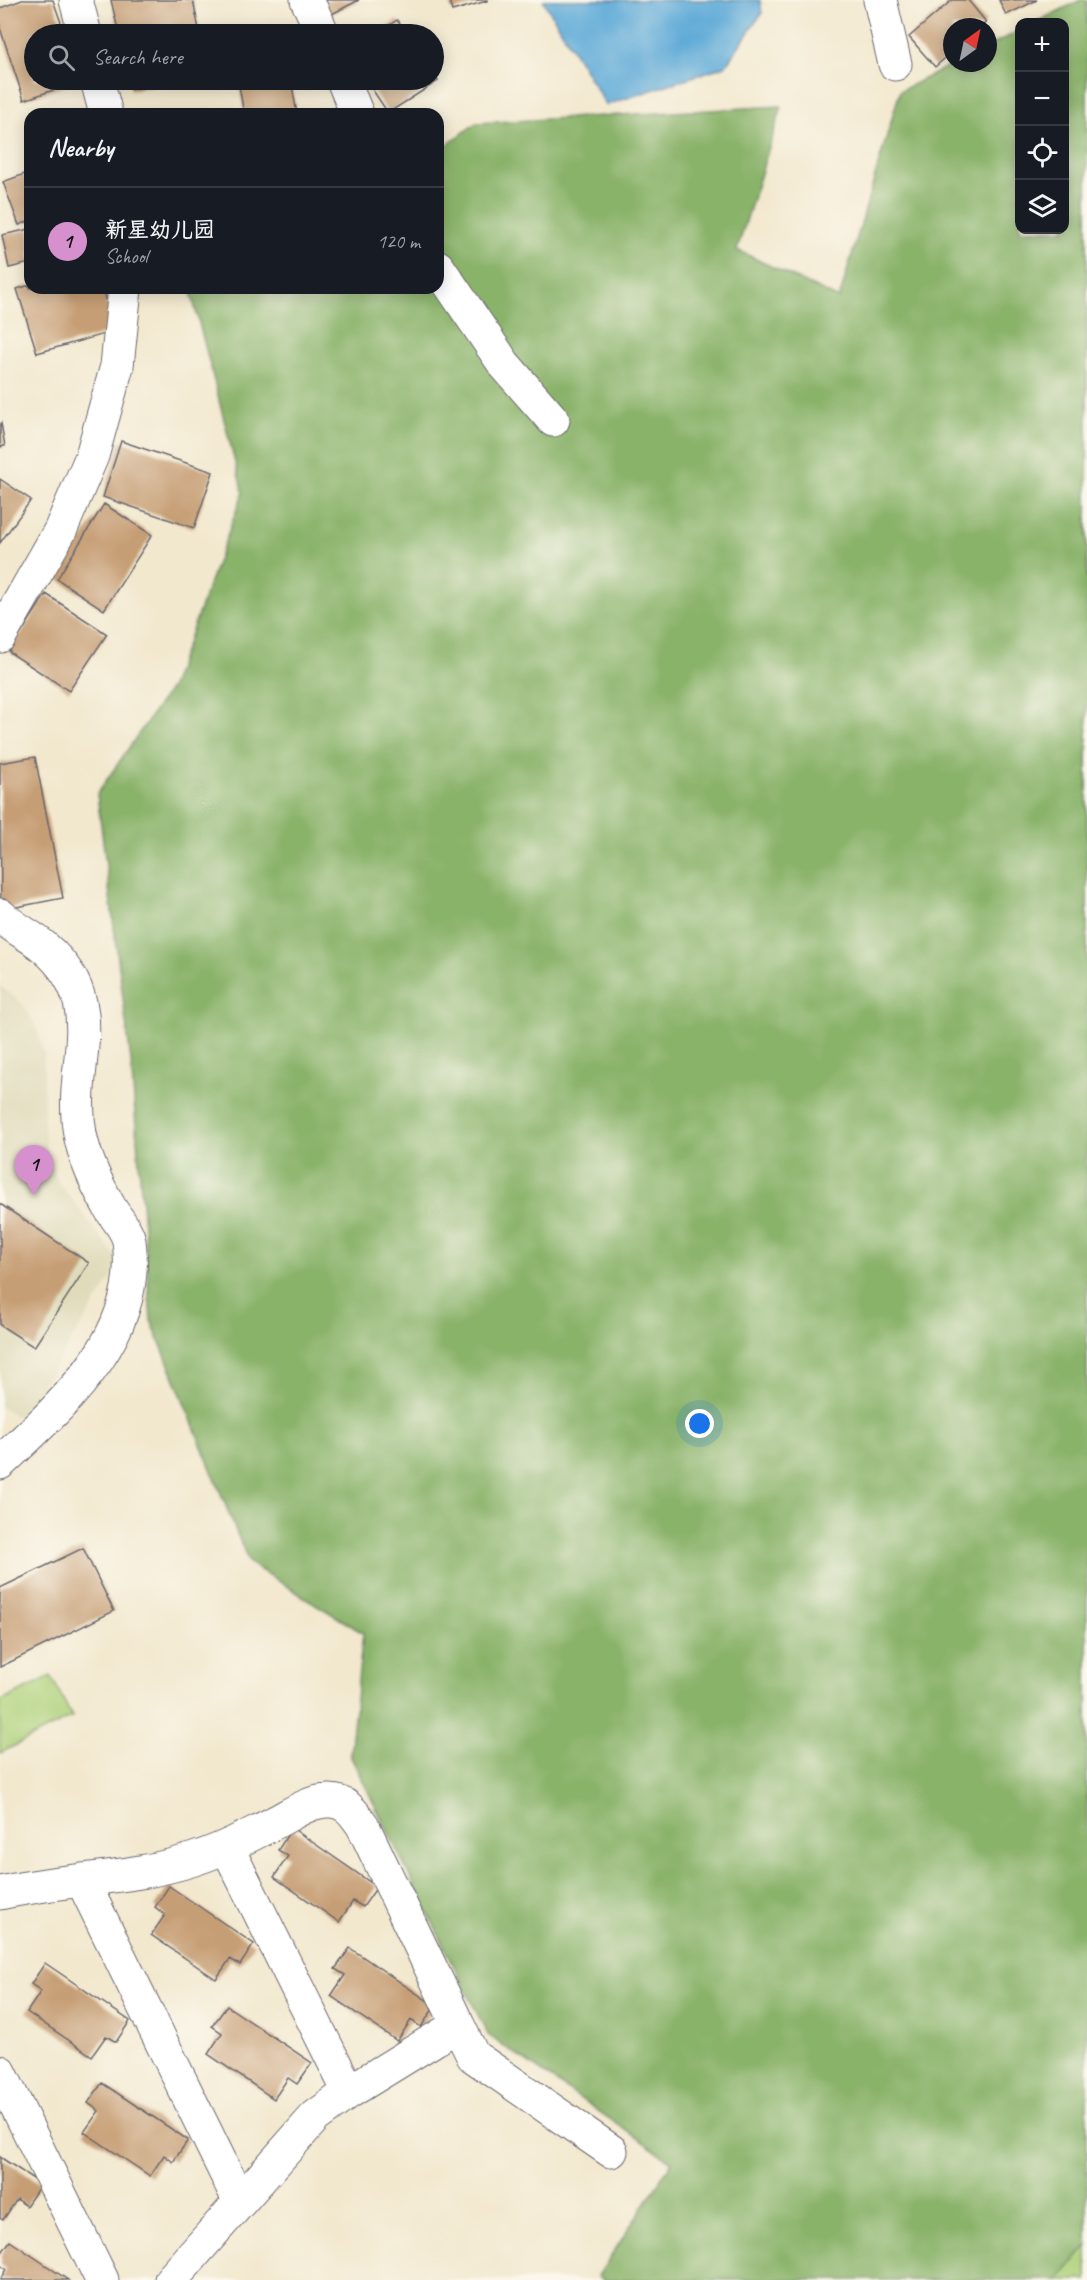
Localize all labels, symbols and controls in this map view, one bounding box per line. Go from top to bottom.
north arrow [943,18,997,72]
map controls [1015,18,1069,234]
button: + [1015,18,1069,72]
search box [24,24,444,90]
icon: search [45,41,78,74]
text: Search here [93,43,183,71]
button: − [1015,72,1069,126]
button: locate [1015,126,1069,180]
text: Nearby [48,131,113,164]
button: layers [1015,180,1069,234]
text: 新星幼儿园 [105,216,215,244]
text: 1 [63,229,72,254]
text: 120 m [377,229,420,254]
text: School [105,244,148,269]
pin: 1 [15,1146,54,1195]
your location [685,1409,714,1438]

